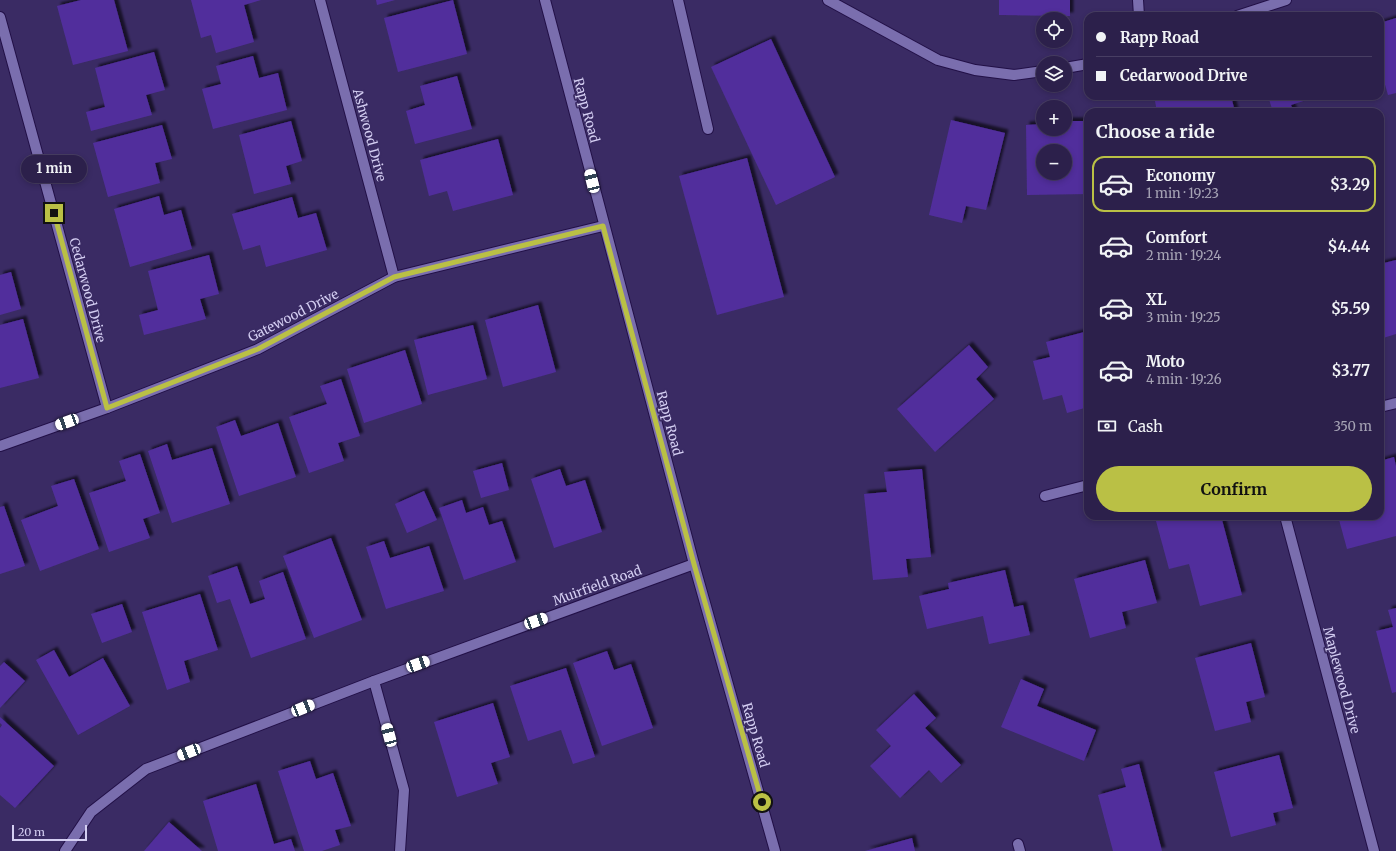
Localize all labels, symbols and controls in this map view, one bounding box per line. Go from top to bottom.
map controls [1036,12,1072,180]
button: locate [1036,12,1072,48]
text: Rapp Road [1120,28,1199,47]
button: layers [1036,56,1072,92]
text: Cedarwood Drive [1120,66,1247,85]
street label: Rapp Road [570,76,603,145]
street label: Ashwood Drive [349,86,390,183]
button: + [1036,100,1072,136]
text: Choose a ride [1096,120,1215,143]
button: − [1036,144,1072,180]
callout: 1 min [21,155,87,183]
text: 1 min [36,160,72,177]
icon: car [1098,166,1134,202]
text: Economy [1146,166,1215,185]
car [583,168,601,194]
text: $3.29 [1330,175,1370,194]
text: 1 min · 19:23 [1146,185,1219,202]
route end [45,204,63,222]
icon: car [1098,228,1134,264]
text: Comfort [1146,228,1207,247]
street label: Cedarwood Drive [65,236,110,345]
text: $4.44 [1328,237,1370,256]
text: 2 min · 19:24 [1146,247,1221,264]
street label: Gatewood Drive [245,285,342,346]
icon: car [1098,290,1134,326]
text: XL [1146,290,1167,309]
text: $5.59 [1331,299,1370,318]
text: 3 min · 19:25 [1146,309,1221,326]
icon: car [1098,352,1134,388]
text: Moto [1146,352,1185,371]
text: $3.77 [1331,361,1370,380]
text: 4 min · 19:26 [1146,371,1222,388]
street label: Rapp Road [653,389,686,458]
car [54,412,80,432]
icon: cash [1096,415,1118,437]
text: Cash [1128,417,1163,436]
text: 350 m [1334,418,1372,435]
button: Confirm [1096,466,1372,512]
street label: Muirfield Road [550,561,644,609]
car [523,611,549,631]
street label: Maplewood Drive [1319,625,1364,736]
car [405,654,431,674]
car [290,698,316,718]
street label: Rapp Road [738,701,773,770]
car [380,722,398,748]
car [176,742,202,762]
route start [753,793,771,811]
scale bar [12,823,87,842]
text: 20 m [18,825,45,839]

